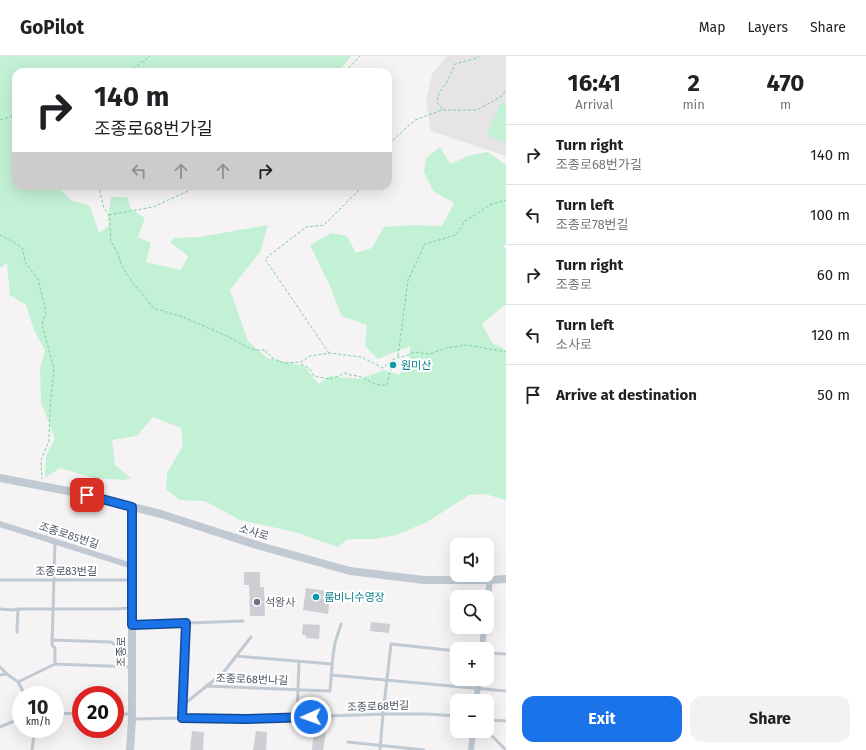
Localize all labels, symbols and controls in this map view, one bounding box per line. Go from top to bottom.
text: GoPilot [20,16,84,39]
text: Map [699,19,725,36]
text: Layers [747,19,788,36]
text: Share [810,19,846,36]
text: 16:41 [568,69,621,97]
text: 2 [687,69,700,97]
text: 470 [767,69,804,97]
text: 140 m [94,80,170,113]
icon: right [28,84,80,136]
text: Arrival [575,97,613,112]
text: min [682,97,705,112]
text: m [780,97,791,112]
text: 조종로68번가길 [94,118,213,140]
text: Turn right [556,136,623,154]
icon: right [522,144,544,166]
text: 140 m [810,146,850,164]
text: 조종로68번가길 [556,157,642,172]
icon: left [128,160,150,182]
icon: ahead [170,160,192,182]
icon: ahead [212,160,234,182]
icon: right [254,160,276,182]
text: Turn left [556,196,614,214]
icon: left [522,204,544,226]
text: 100 m [810,206,850,224]
text: 조종로78번길 [556,217,628,232]
text: Turn right [556,256,623,274]
icon: right [522,264,544,286]
text: 60 m [817,266,850,284]
text: 조종로 [556,277,592,292]
text: Turn left [556,316,614,334]
icon: left [522,324,544,346]
text: 120 m [811,326,850,344]
text: 소사로 [556,337,592,352]
place label: 원미산 [401,359,431,372]
marker: 원미산 [388,360,398,370]
icon: arrive [522,384,544,406]
text: Arrive at destination [556,386,697,404]
text: 50 m [817,386,850,404]
pin [70,478,104,512]
icon: arrive [76,484,98,506]
street label: 조종로85번길 [37,520,100,551]
street label: 소사로 [237,522,270,543]
map controls [450,538,494,738]
button: sound [450,538,494,582]
street label: 조종로83번길 [35,565,97,578]
button: search [450,590,494,634]
place label: 룸비니수영장 [324,591,385,604]
marker: 룸비니수영장 [311,592,321,602]
place label: 석왕사 [265,596,295,609]
marker: 석왕사 [252,597,262,607]
street label: 조종로 [115,637,128,667]
button: + [450,642,494,686]
street label: 조종로68번나길 [215,672,289,687]
speed limit sign: 20 [72,686,124,738]
button: − [450,694,494,738]
text: 10 [28,695,48,719]
position arrow [290,696,332,738]
button: Exit [522,696,682,742]
button: Share [690,696,850,742]
street label: 조종로68번길 [347,699,409,714]
text: km/h [26,716,50,728]

